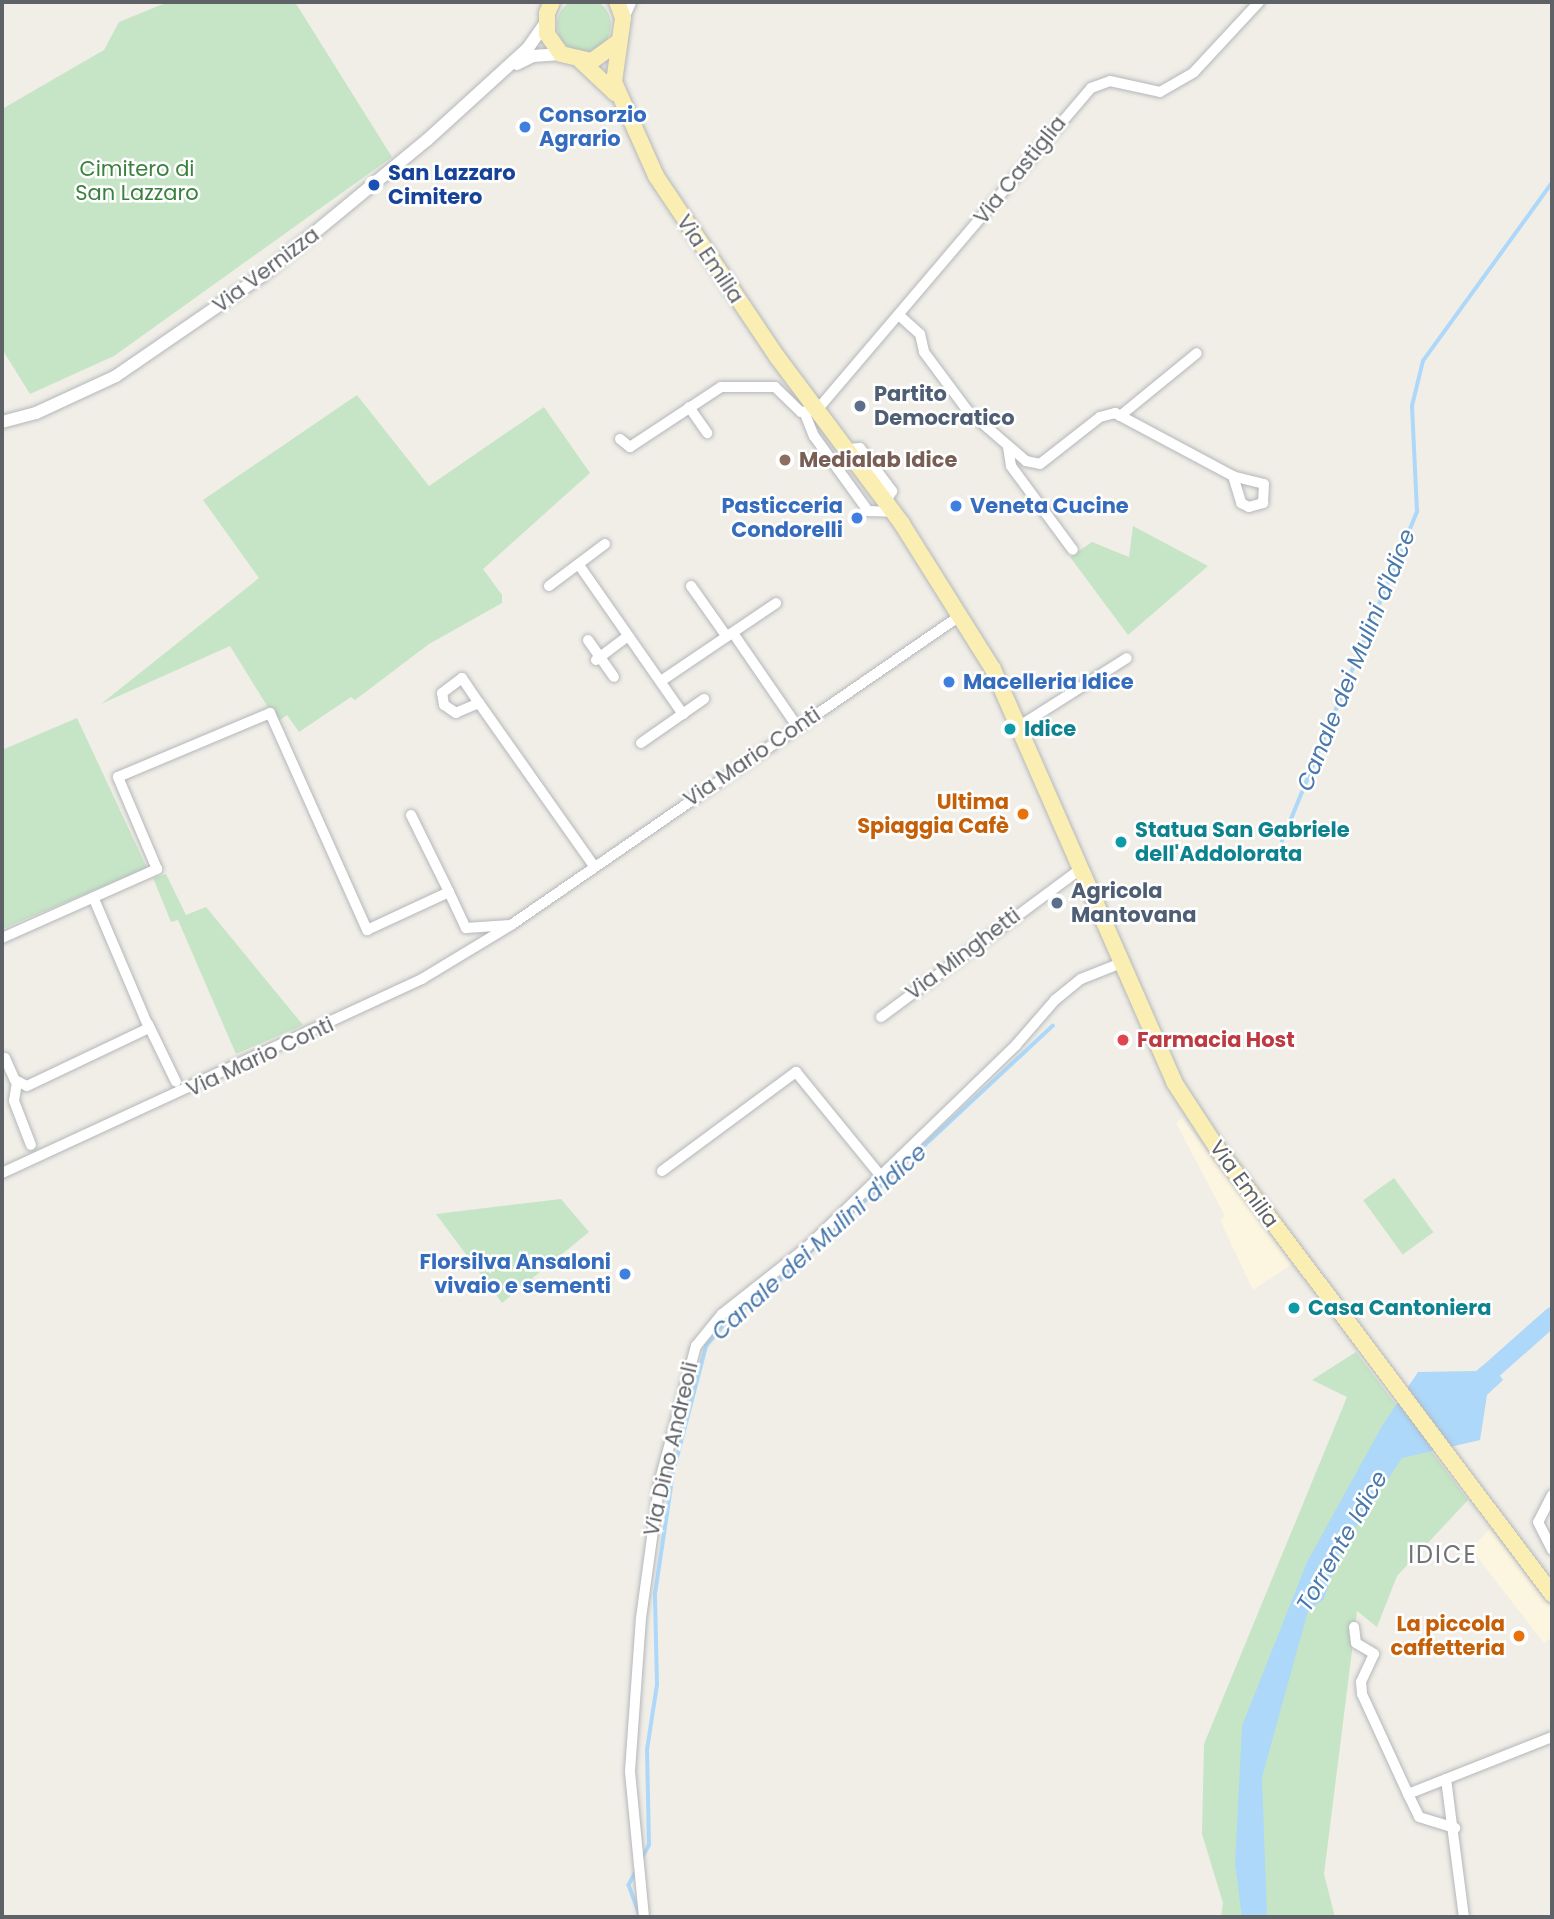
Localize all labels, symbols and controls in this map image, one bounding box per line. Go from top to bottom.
place label: Consorzio Agrario [539,102,647,152]
street label: Via Castiglia [969,111,1071,229]
marker: Consorzio Agrario [517,119,533,135]
park label: Cimitero di San Lazzaro [75,156,199,206]
place label: San Lazzaro Cimitero [388,160,516,210]
marker: San Lazzaro Cimitero [366,177,382,193]
street label: Via Emilia [671,210,749,308]
street label: Via Vernizza [208,222,324,318]
place label: Partito Democratico [874,381,1015,431]
marker: Partito Democratico [852,398,868,414]
place label: Medialab Idice [799,447,957,473]
marker: Medialab Idice [777,452,793,468]
place label: Pasticceria Condorelli [721,493,843,543]
place label: Veneta Cucine [970,493,1129,519]
marker: Veneta Cucine [948,498,964,514]
marker: Pasticceria Condorelli [849,510,865,526]
water label: Canale dei Mulini d'Idice [1291,525,1421,795]
place label: Macelleria Idice [963,669,1134,695]
marker: Macelleria Idice [941,674,957,690]
street label: Via Mario Conti [679,702,825,812]
place label: Idice [1024,716,1076,742]
marker: Idice [1002,721,1018,737]
place label: Ultima Spiaggia Cafè [857,789,1009,839]
marker: Ultima Spiaggia Cafè [1015,806,1031,822]
place label: Statua San Gabriele dell'Addolorata [1135,817,1350,867]
marker: Statua San Gabriele dell'Addolorata [1113,834,1129,850]
place label: Agricola Mantovana [1071,878,1196,928]
marker: Agricola Mantovana [1049,895,1065,911]
street label: Via Minghetti [901,903,1025,1005]
street label: Via Mario Conti [182,1012,338,1102]
place label: Farmacia Host [1137,1027,1295,1053]
marker: Farmacia Host [1115,1032,1131,1048]
street label: Via Emilia [1204,1136,1284,1232]
water label: Canale dei Mulini d'Idice [706,1138,932,1346]
place label: Florsilva Ansaloni vivaio e sementi [419,1249,611,1299]
marker: Florsilva Ansaloni vivaio e sementi [617,1266,633,1282]
place label: Casa Cantoniera [1308,1295,1492,1321]
marker: Casa Cantoniera [1286,1300,1302,1316]
street label: Via Dino Andreoli [639,1359,703,1539]
water label: Torrente Idice [1291,1466,1393,1616]
district label: IDICE [1409,1541,1477,1569]
place label: La piccola caffetteria [1391,1611,1505,1661]
marker: La piccola caffetteria [1511,1628,1527,1644]

